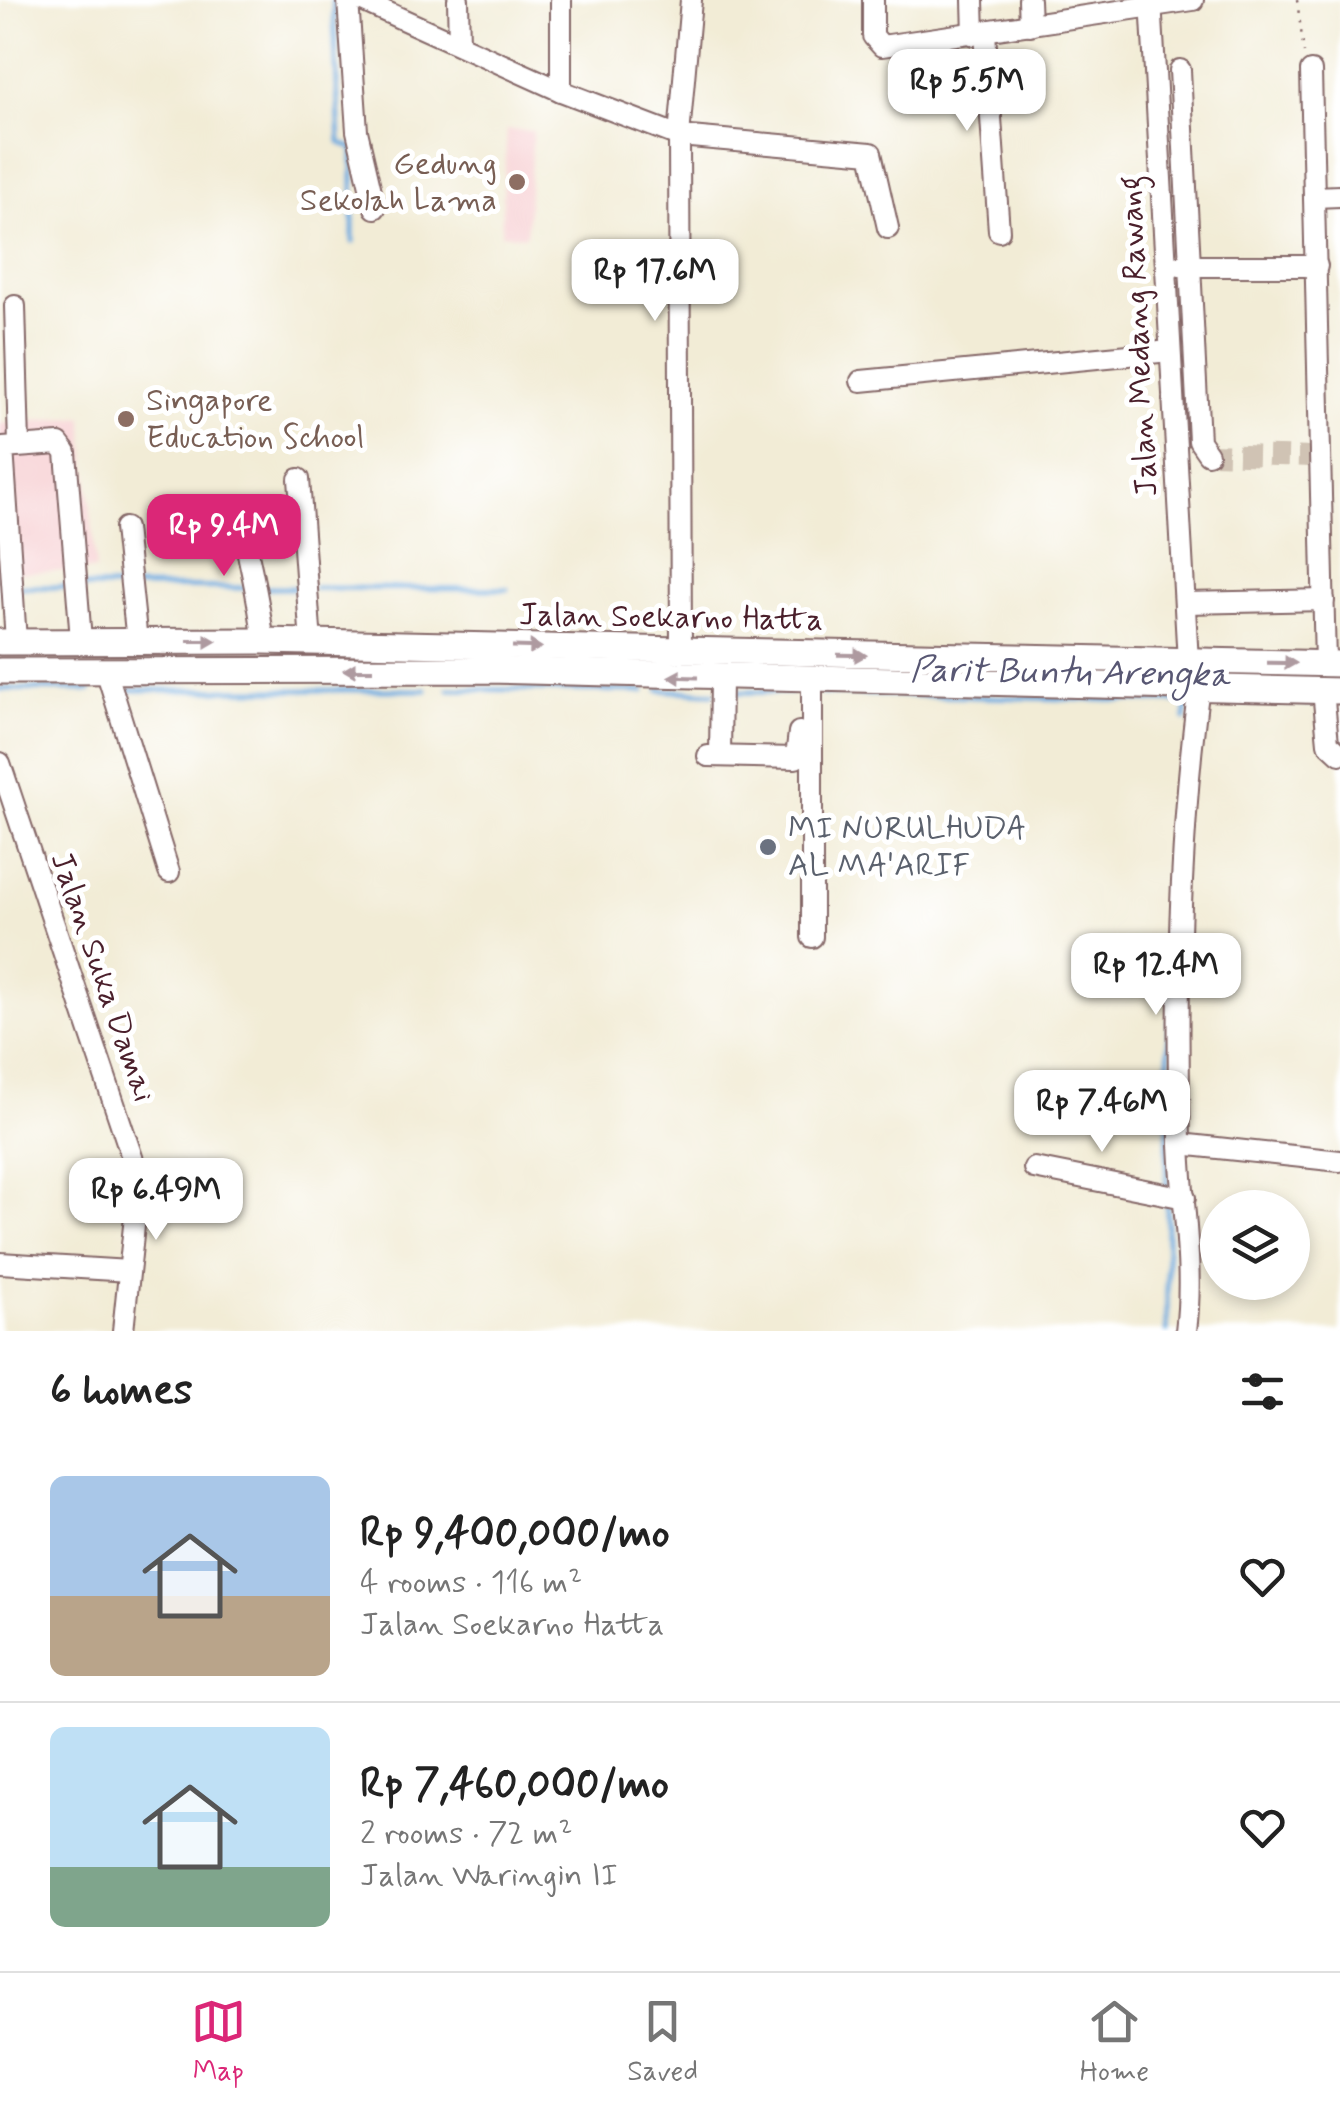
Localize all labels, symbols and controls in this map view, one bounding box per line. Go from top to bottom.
pin: Rp 5.5M [875,49,1059,134]
text: Rp 5.5M [910,60,1024,102]
place label: Gedung Sekolah Lama [300,143,497,222]
marker: Gedung Sekolah Lama [506,171,528,193]
street label: Jalan Medang Rawang [1110,174,1171,498]
pin: Rp 17.6M [552,239,758,324]
text: Rp 17.6M [594,250,716,292]
place label: Singapore Education School [146,380,364,459]
marker: Singapore Education School [115,408,137,430]
pin: Rp 9.4M [132,494,316,579]
text: Rp 9.4M [169,505,279,547]
street label: Jalan Soekarno Hatta [519,594,823,642]
one-way arrow [187,633,219,649]
one-way arrow [512,639,544,655]
one-way arrow [837,647,869,663]
water label: Parit Buntu Arengka [910,647,1231,702]
one-way arrow [1267,656,1299,672]
one-way arrow [341,662,373,678]
one-way arrow [666,669,698,685]
place label: MI NURULHUDA AL MA'ARIF [788,808,1026,887]
marker: MI NURULHUDA AL MA'ARIF [757,836,779,858]
street label: Jalan Suka Damai [40,847,164,1107]
pin: Rp 12.4M [1053,933,1259,1018]
text: Rp 12.4M [1093,944,1219,986]
pin: Rp 7.46M [999,1070,1205,1155]
text: Rp 7.46M [1036,1081,1168,1123]
pin: Rp 6.49M [53,1158,259,1243]
text: Rp 6.49M [91,1169,221,1211]
map controls [1200,1190,1310,1300]
button: layers [1200,1190,1310,1300]
text: 6 homes [50,1364,193,1419]
icon: filters [1235,1364,1290,1419]
text: Rp 9,400,000/mo [360,1507,670,1562]
icon: home [130,1516,250,1636]
icon: heart [1235,1549,1290,1604]
text: 4 rooms · 116 m² [360,1562,582,1604]
text: Jalan Soekarno Hatta [360,1604,664,1646]
text: Rp 7,460,000/mo [360,1758,669,1813]
icon: home [130,1767,250,1887]
icon: heart [1235,1800,1290,1855]
text: 2 rooms · 72 m² [360,1813,573,1855]
text: Jalan Waringin II [360,1855,618,1897]
tab: Map [191,1994,246,2091]
tab: Saved [627,1994,698,2091]
tab: Home [1080,1994,1149,2091]

